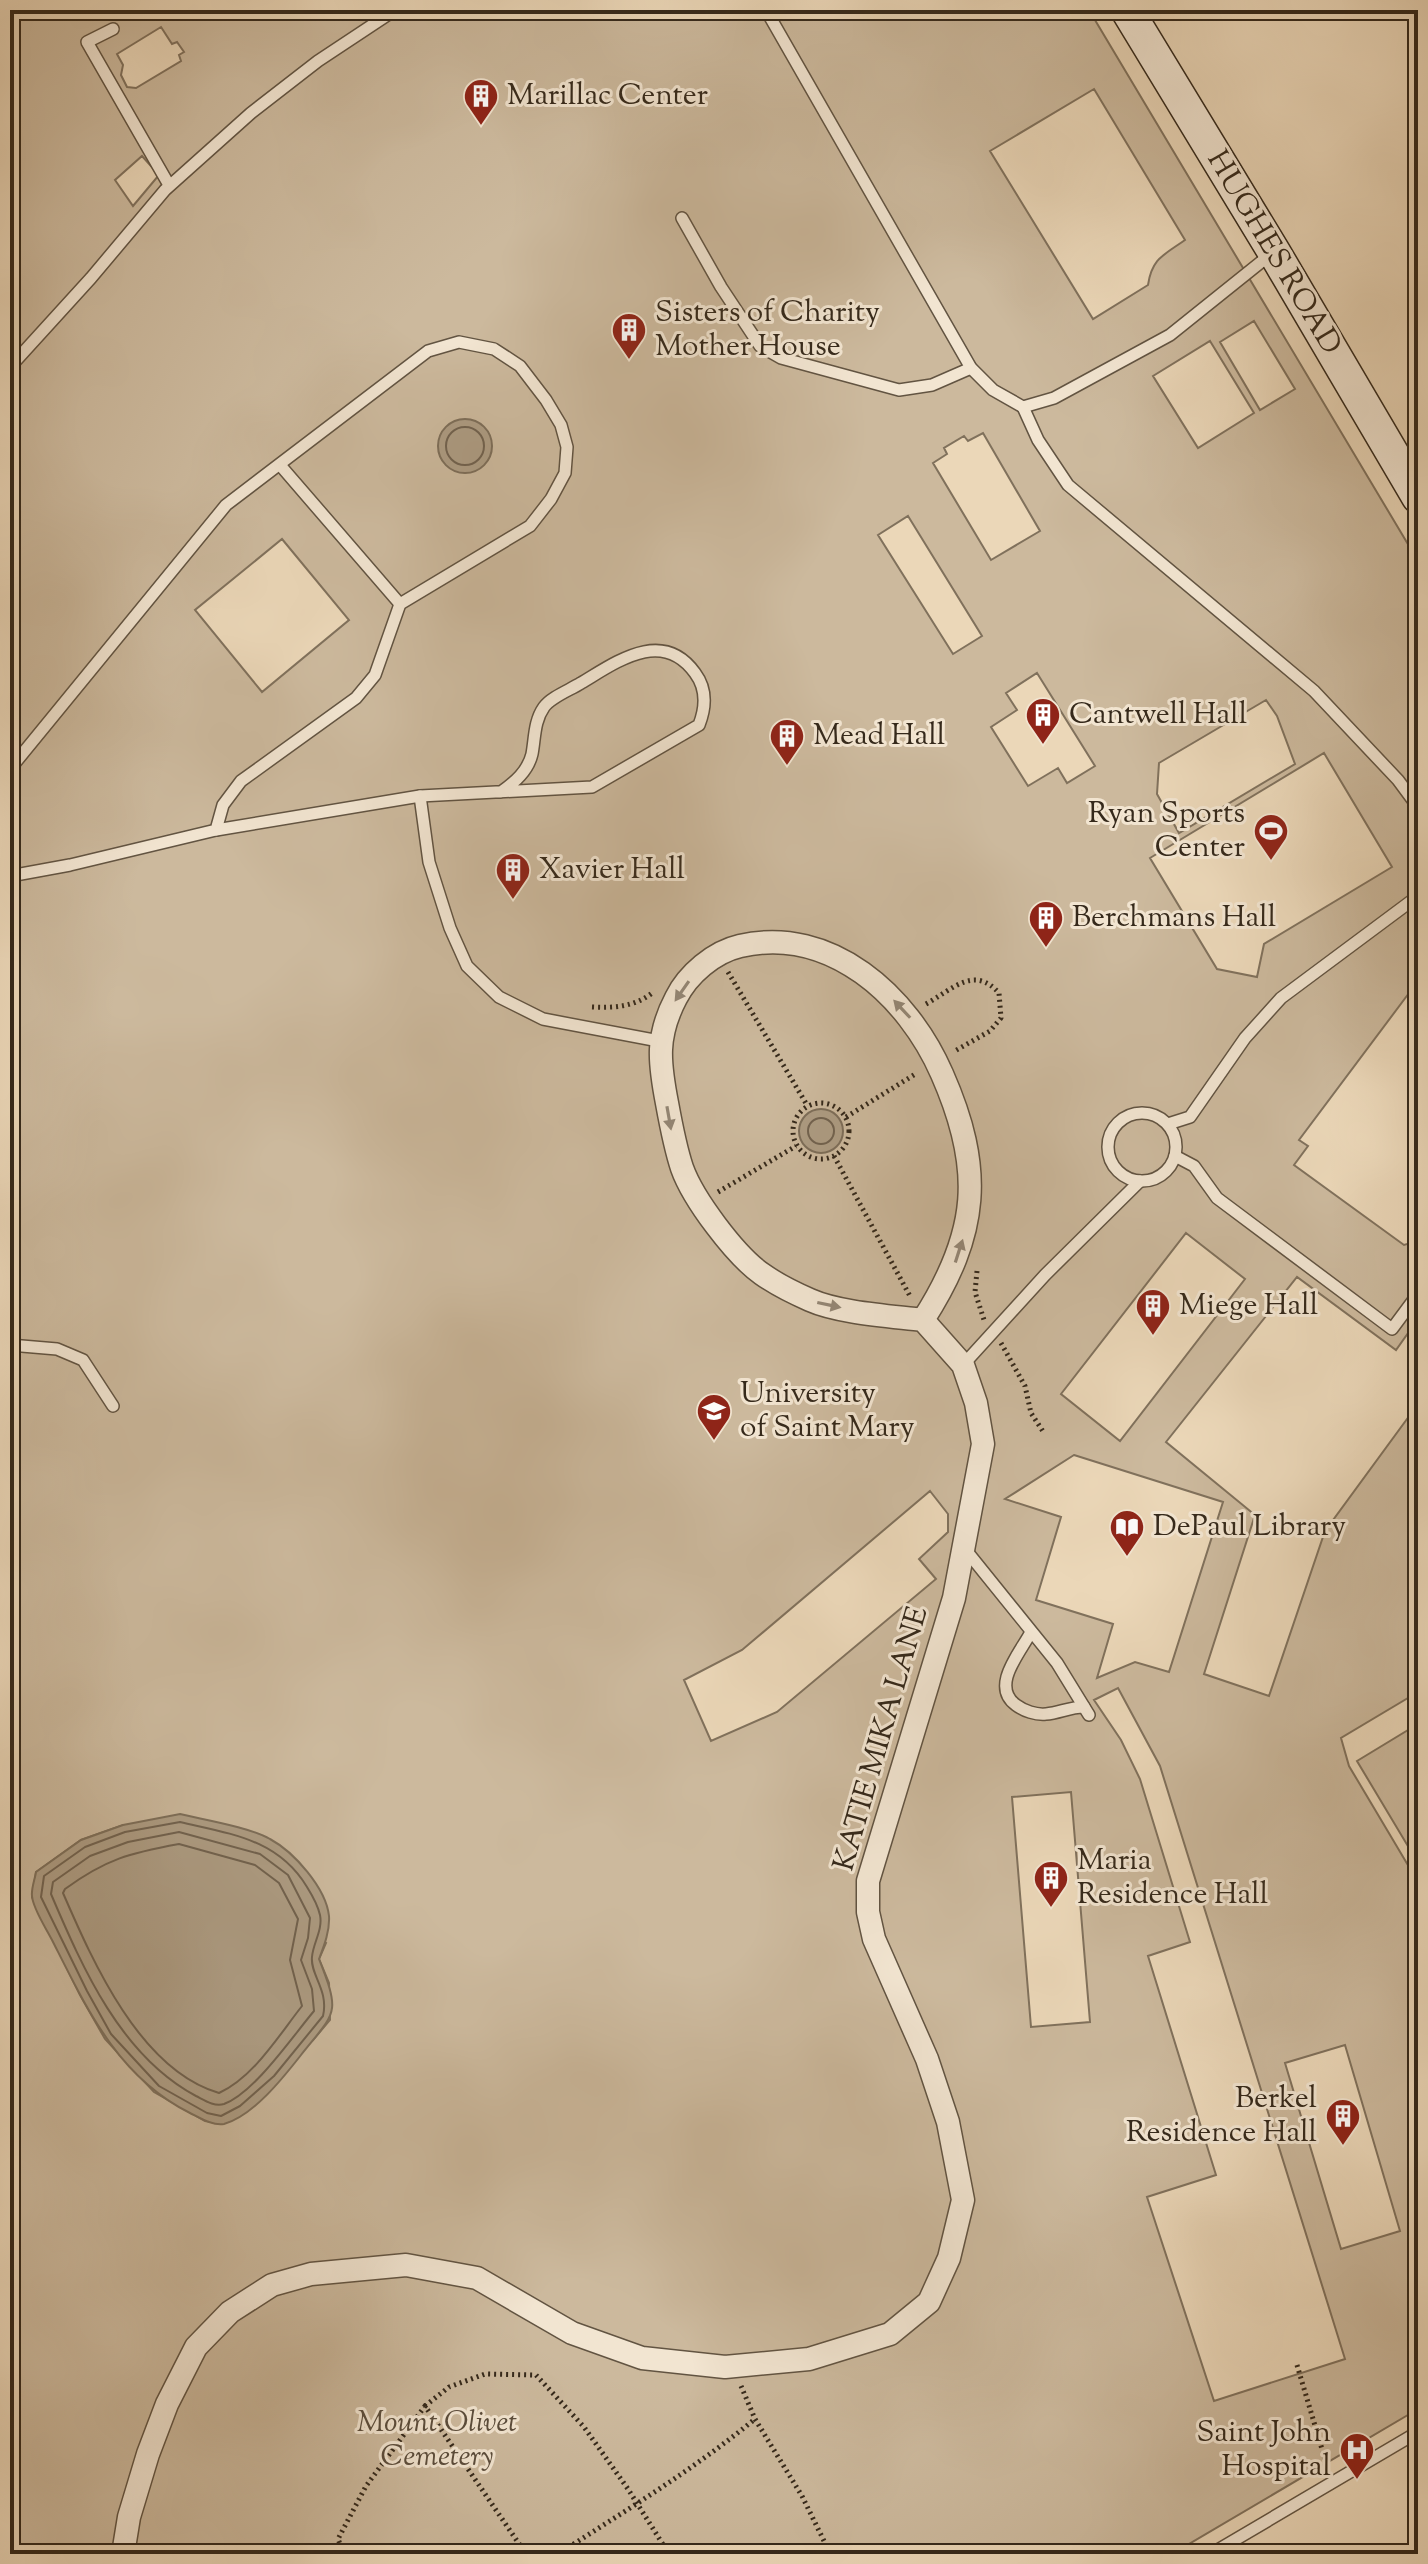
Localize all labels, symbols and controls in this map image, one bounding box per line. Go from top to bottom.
place label: Marillac Center [507,75,708,118]
building icon: Marillac Center [462,77,500,127]
street label: HUGHES ROAD [1195,143,1351,363]
place label: Sisters of Charity Mother House [655,292,880,369]
building icon: Sisters of Charity Mother House [610,311,648,361]
place label: Cantwell Hall [1069,694,1247,737]
building icon: Cantwell Hall [1024,696,1062,746]
place label: Mead Hall [813,715,945,758]
building icon: Mead Hall [768,717,806,767]
place label: Ryan Sports Center [1088,793,1245,870]
sports icon: Ryan Sports Center [1252,812,1290,862]
place label: Xavier Hall [539,849,685,892]
building icon: Xavier Hall [494,851,532,901]
place label: Berchmans Hall [1072,897,1276,940]
building icon: Berchmans Hall [1027,899,1065,949]
one-way arrow [674,981,689,1002]
one-way arrow [893,1000,911,1019]
one-way arrow [664,1106,676,1131]
one-way arrow [953,1239,966,1263]
place label: Miege Hall [1179,1285,1318,1328]
building icon: Miege Hall [1134,1287,1172,1337]
one-way arrow [817,1299,842,1312]
place label: University of Saint Mary [740,1373,915,1450]
school or university icon: University of Saint Mary [695,1392,733,1442]
place label: DePaul Library [1153,1506,1346,1549]
library icon: DePaul Library [1108,1508,1146,1558]
street label: KATIE MIKA LANE [824,1602,940,1876]
place label: Maria Residence Hall [1077,1840,1268,1917]
building icon: Maria Residence Hall [1032,1859,1070,1909]
place label: Berkel Residence Hall [1126,2078,1317,2155]
building icon: Berkel Residence Hall [1324,2097,1362,2147]
park label: Mount Olivet Cemetery [357,2402,517,2479]
place label: Saint John Hospital [1196,2412,1331,2489]
hospital icon: Saint John Hospital [1338,2431,1376,2481]

